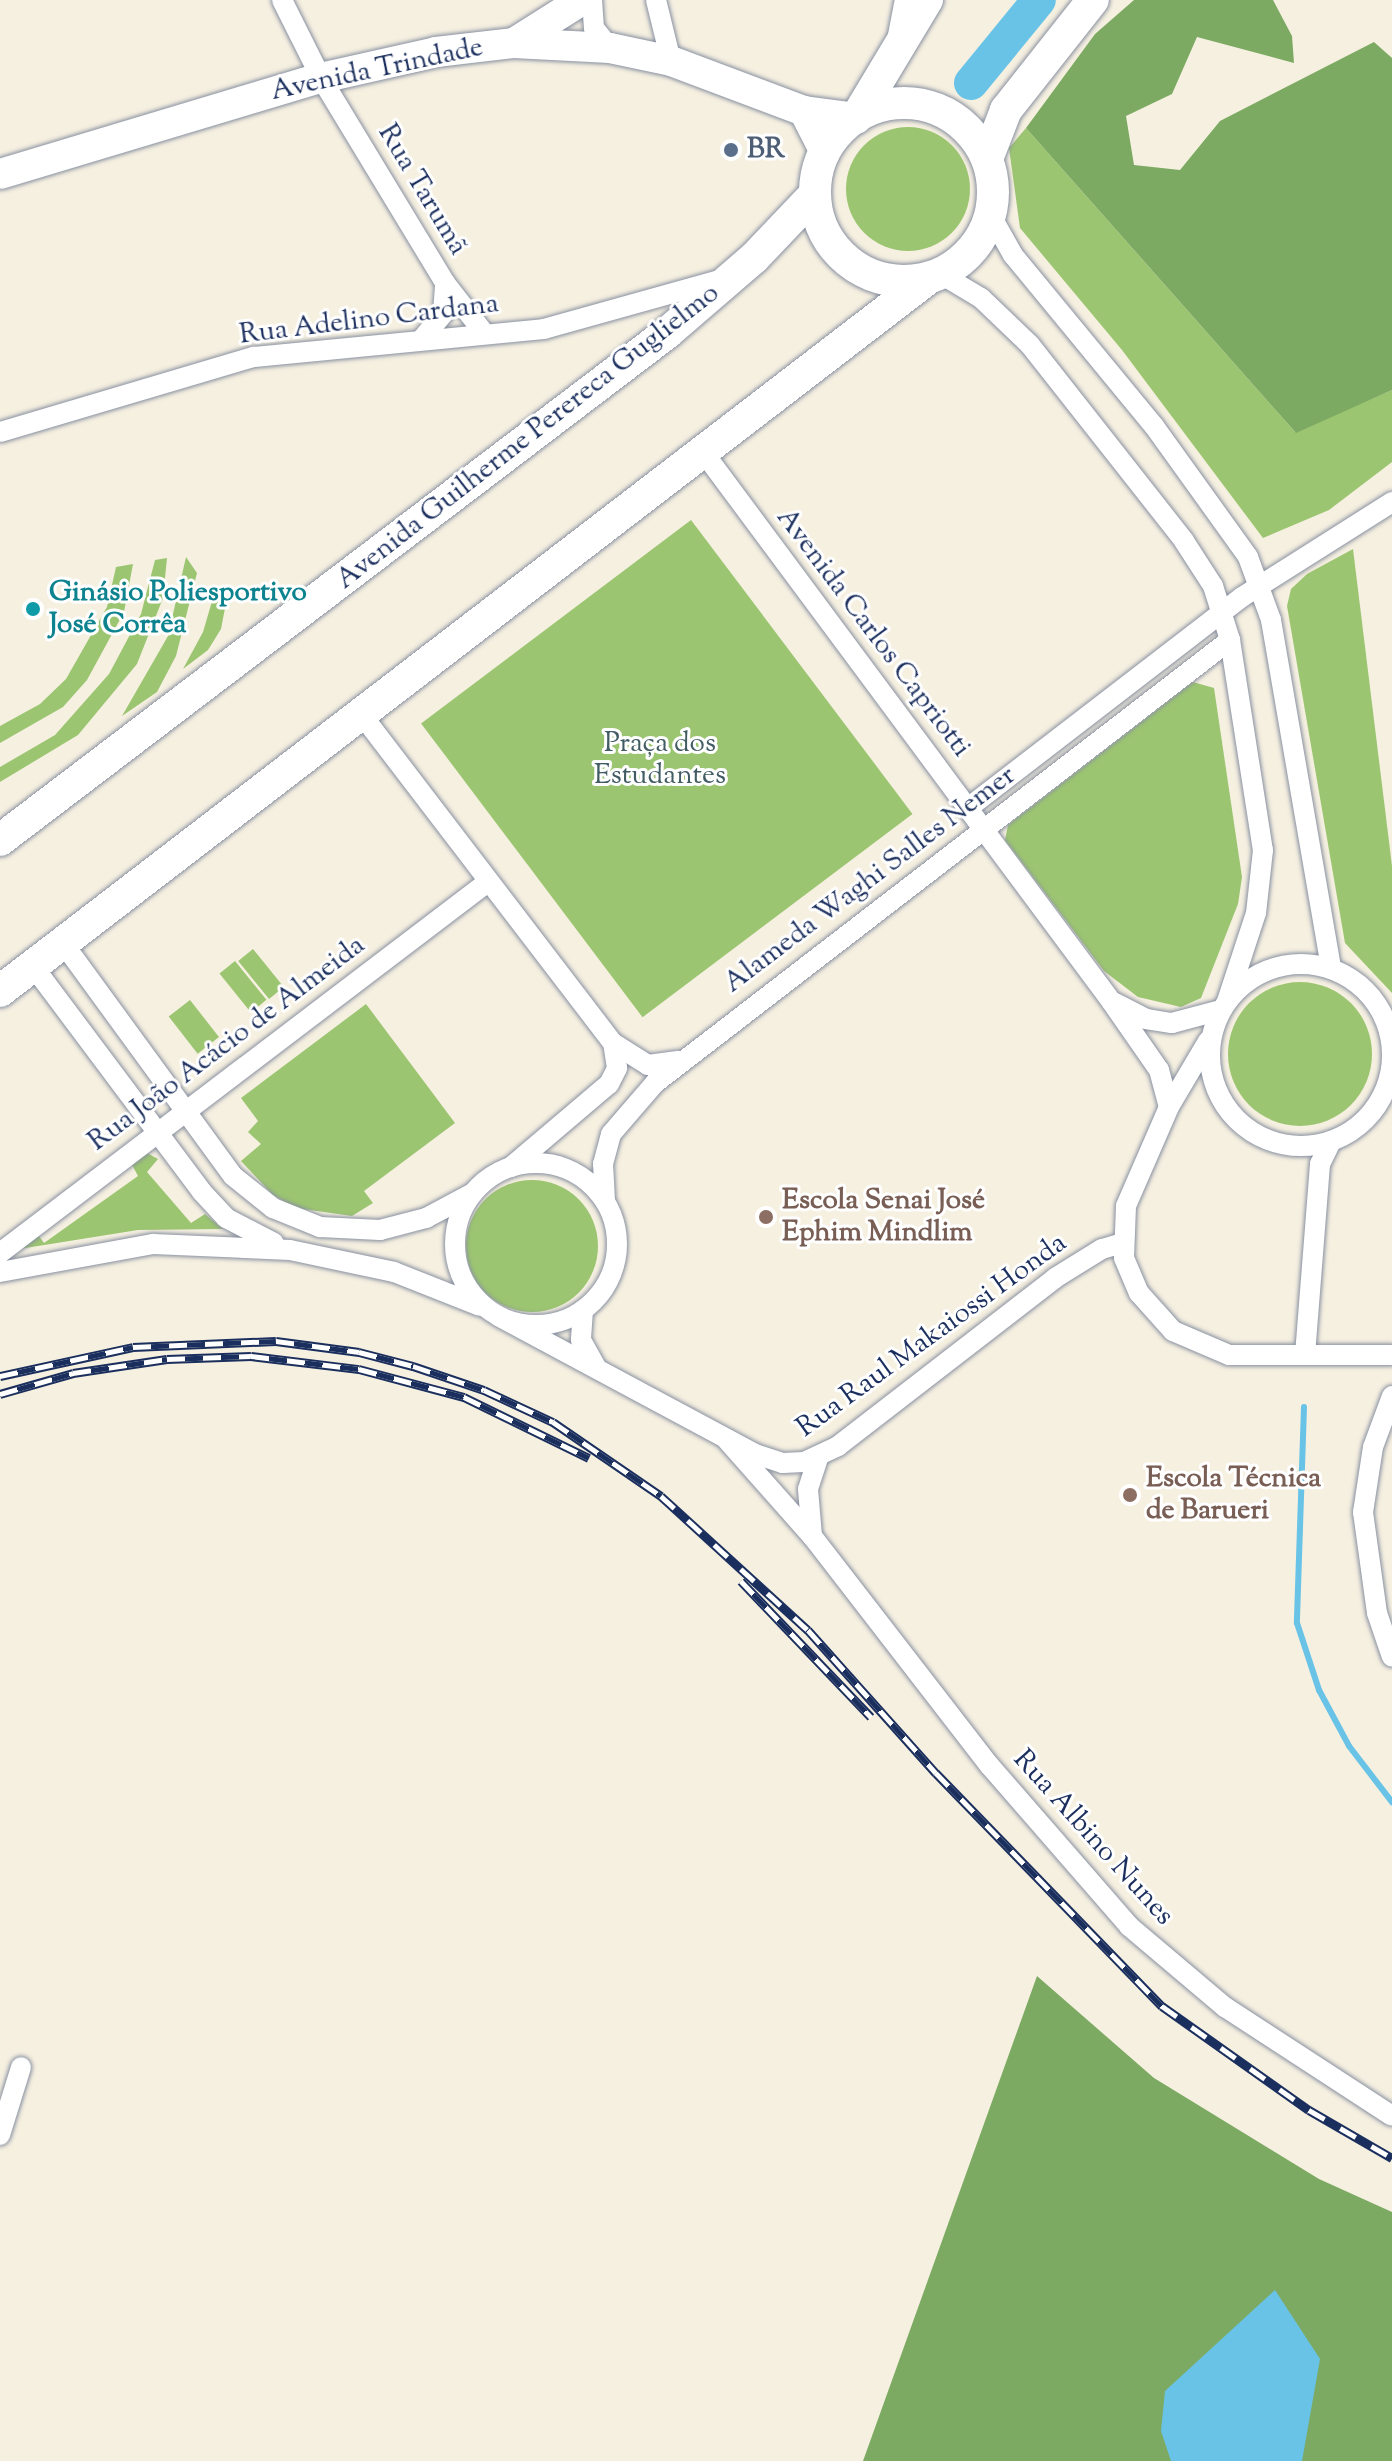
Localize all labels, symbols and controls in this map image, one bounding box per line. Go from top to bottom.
street label: Avenida Trindade [268,31,486,109]
street label: Rua Tarumã [370,118,474,262]
place label: BR [747,133,785,167]
marker: BR [722,141,740,159]
street label: Avenida Guilherme Perereca Guglielmo [330,277,726,597]
street label: Rua Adelino Cardana [238,287,500,353]
street label: Avenida Carlos Capriotti [768,502,978,764]
place label: Ginásio Poliesportivo José Corrêa [49,576,307,642]
marker: Ginásio Poliesportivo José Corrêa [24,600,42,618]
park label: Praça dos Estudantes [594,727,726,793]
street label: Alameda Waghi Salles Nemer [718,759,1022,1001]
street label: Rua João Acácio de Almeida [82,929,372,1159]
place label: Escola Senai José Ephim Mindlim [782,1184,985,1250]
marker: Escola Senai José Ephim Mindlim [757,1208,775,1226]
street label: Rua Raul Makaiossi Honda [791,1227,1073,1445]
place label: Escola Técnica de Barueri [1146,1462,1321,1528]
marker: Escola Técnica de Barueri [1121,1486,1139,1504]
street label: Rua Albino Nunes [1005,1743,1181,1933]

